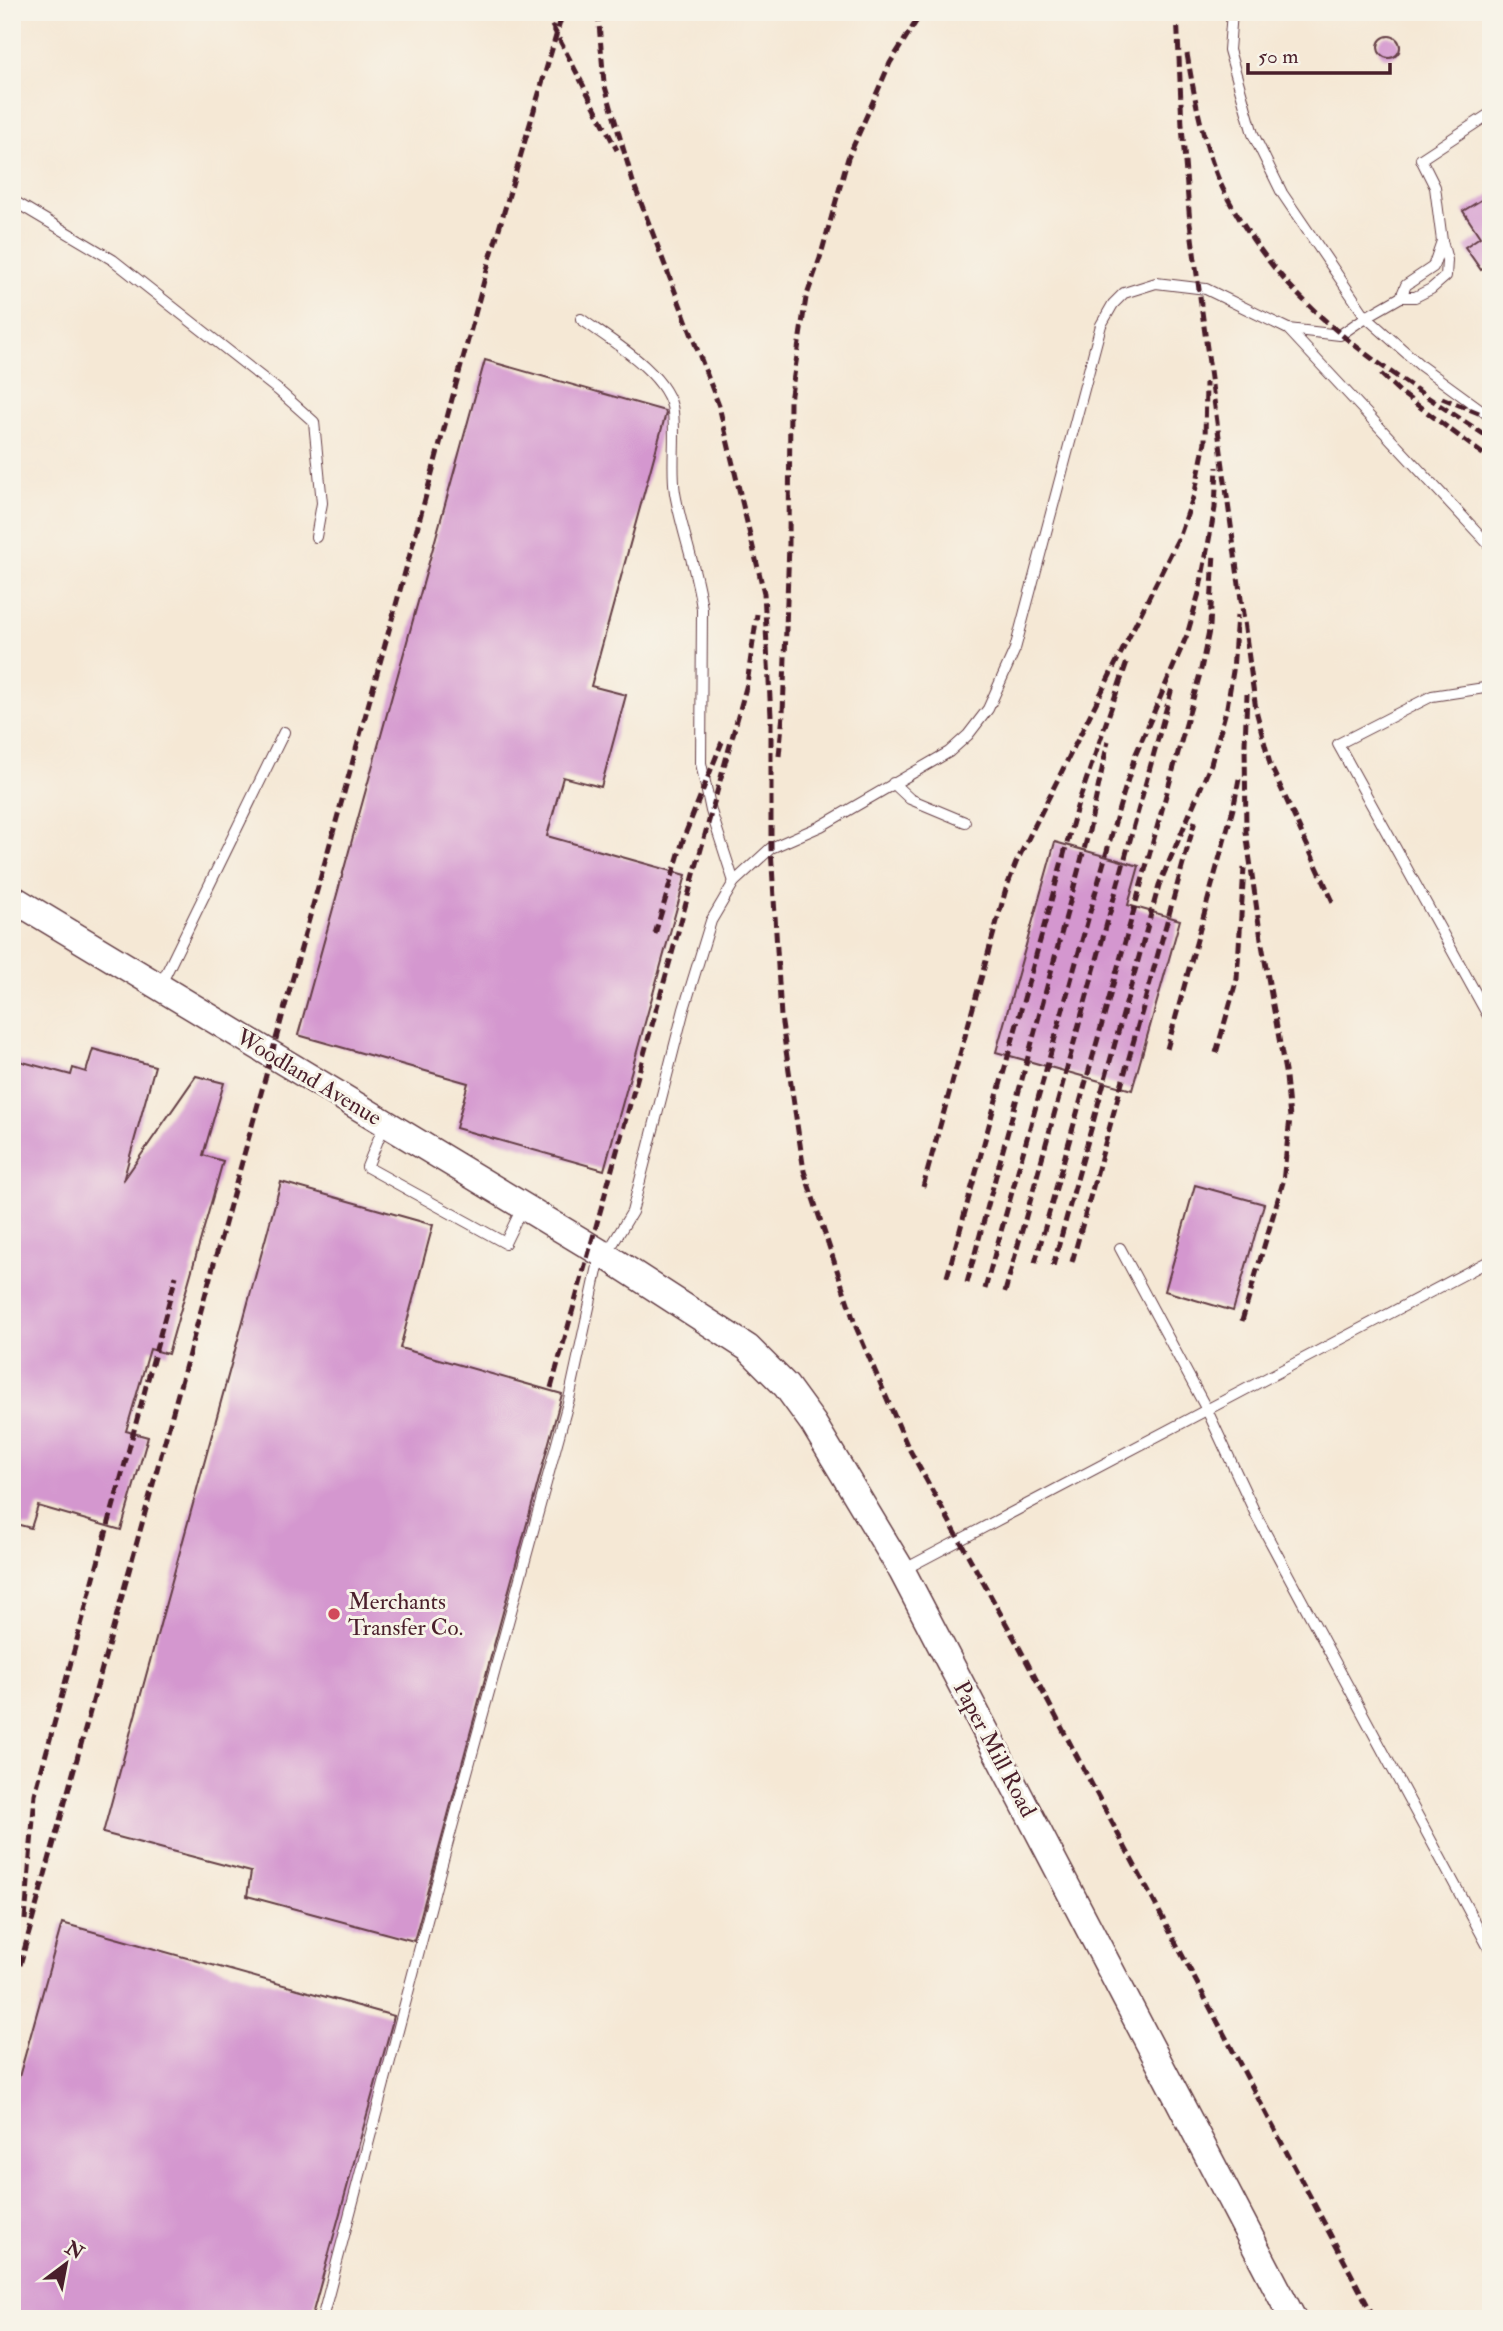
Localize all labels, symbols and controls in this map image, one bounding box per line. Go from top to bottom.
scale bar [1248,32,1389,76]
text: 50 m [1258,43,1299,70]
street label: Woodland Avenue [230,1022,387,1132]
place label: Merchants Transfer Co. [348,1587,463,1642]
marker: Merchants Transfer Co. [326,1606,342,1622]
street label: Paper Mill Road [946,1676,1043,1823]
north arrow [32,2230,102,2300]
text: N [60,2235,89,2266]

